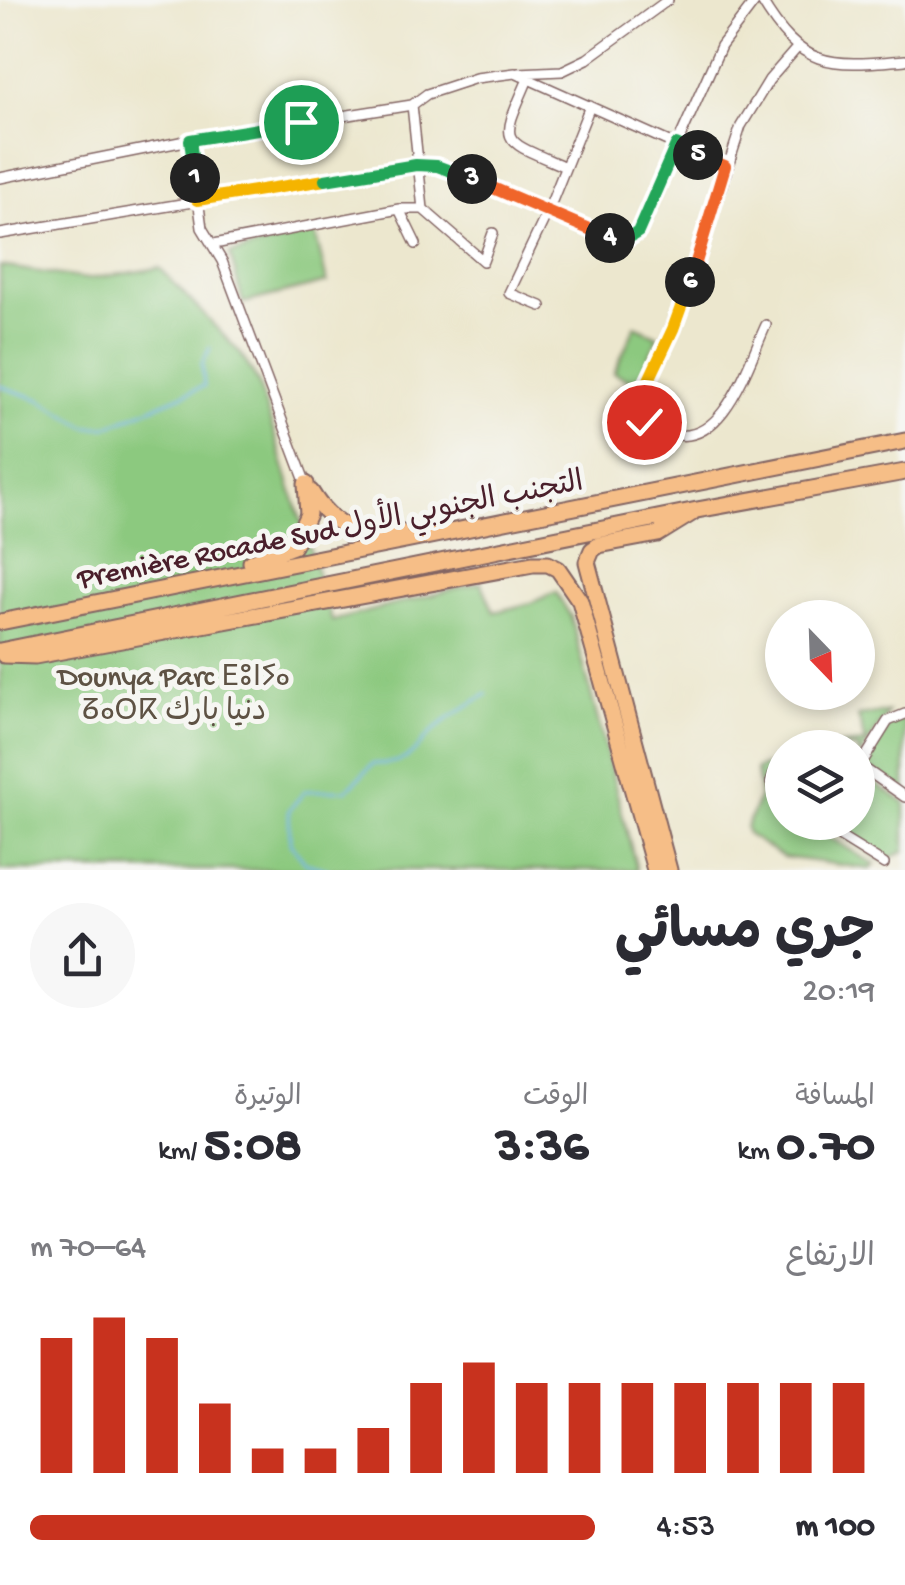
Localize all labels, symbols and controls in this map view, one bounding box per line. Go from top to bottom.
pin [259,80,344,165]
icon: arrive [274,95,329,150]
pin: 5 [673,130,723,180]
text: 5 [691,138,705,171]
pin: 1 [170,153,220,203]
pin: 3 [447,154,497,204]
text: 1 [189,161,201,194]
text: 3 [465,162,479,195]
pin: 4 [585,213,635,263]
text: 4 [603,221,617,254]
pin: 6 [665,257,715,307]
text: 6 [683,265,697,298]
pin [602,380,687,465]
icon: check [617,395,672,450]
street label: Première Rocade Sud التجنب الجنوبي الأول [73,459,588,603]
north arrow [765,600,875,710]
map controls [765,600,875,840]
park label: Dounya Parc ⴹⵓⵏⵢⴰ ⵒⴰⵔⴽ دنيا بارك [56,662,290,731]
button: layers [765,730,875,840]
button: share [30,903,135,1008]
text: جري مسائي [615,904,875,968]
text: 20:19 [802,974,875,1012]
text: الوتيرة [234,1082,302,1115]
text: الوقت [523,1082,588,1115]
text: المسافة [795,1082,875,1115]
text: 5:08 [204,1119,302,1178]
text: 3:36 [495,1119,588,1178]
text: 0.70 [777,1119,875,1178]
text: /km [158,1136,204,1169]
text: km [737,1136,777,1169]
text: 64–70 m [30,1230,146,1268]
text: الارتفاع [785,1240,875,1278]
text: 4:53 [656,1509,715,1547]
text: 100 m [795,1509,875,1547]

